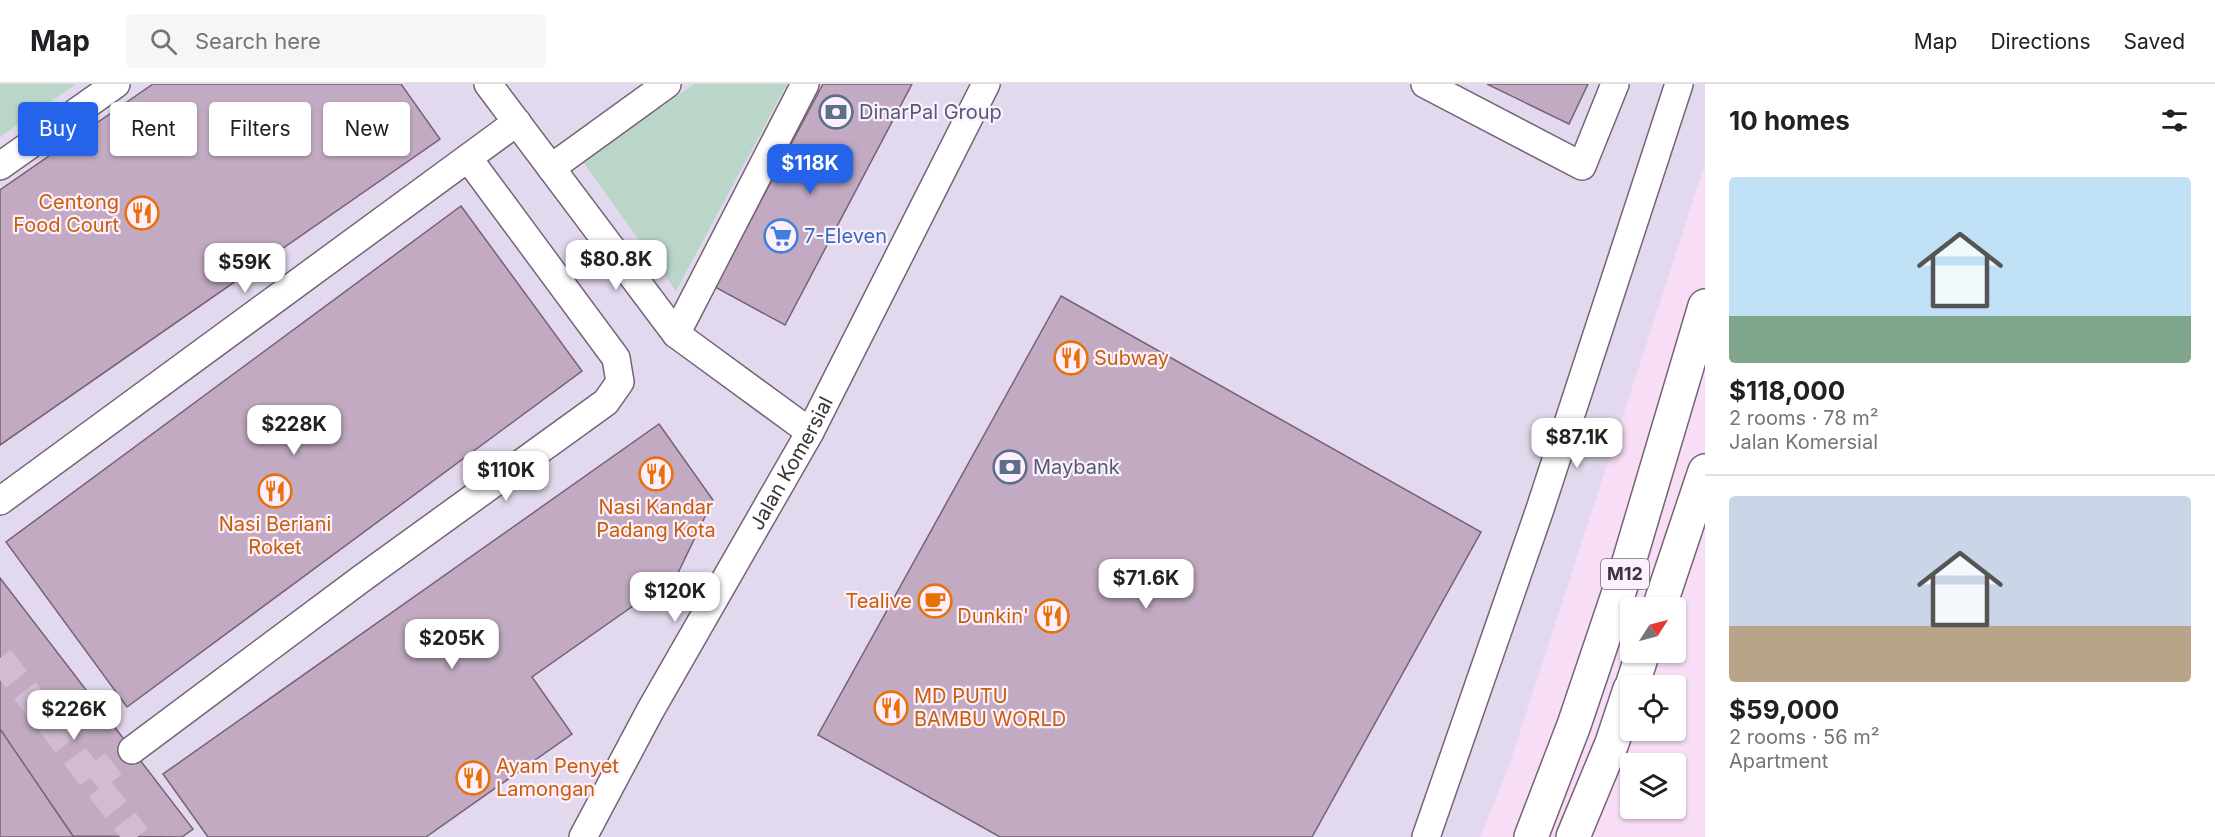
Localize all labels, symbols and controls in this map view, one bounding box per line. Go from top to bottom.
search box [126,14,546,68]
text: Map [30,24,90,58]
icon: search [147,25,180,58]
text: Search here [195,28,321,54]
text: Map [1914,29,1957,54]
text: Directions [1990,29,2091,54]
text: Saved [2124,29,2185,54]
bank icon: DinarPal Group [818,94,854,130]
place label: DinarPal Group [859,100,1002,124]
chip: Buy [18,102,98,156]
chip: Rent [110,102,197,156]
chip: Filters [209,102,311,156]
chip: New [323,102,410,156]
icon: filters [2158,104,2191,137]
text: 10 homes [1729,105,1850,136]
pin: $118K [768,144,852,195]
text: $118K [781,151,839,175]
place label: Centong Food Court [13,190,119,237]
restaurant icon: Centong Food Court [124,195,160,231]
icon: home [1906,216,2014,324]
supermarket icon: 7-Eleven [763,218,799,254]
place label: 7-Eleven [804,224,887,248]
pin: $80.8K [567,240,665,291]
pin: $59K [209,243,281,294]
text: $80.8K [580,247,652,271]
text: $59K [218,250,272,274]
restaurant icon: Subway [1053,340,1089,376]
place label: Subway [1094,346,1169,370]
text: $118,000 [1729,375,1845,406]
street label: Jalan Komersial [744,392,838,534]
pin: $228K [252,405,336,456]
text: 2 rooms · 78 m² [1729,406,1878,430]
text: $228K [261,412,327,436]
pin: $87.1K [1528,418,1626,469]
text: $87.1K [1545,425,1609,449]
text: Jalan Komersial [1729,430,1878,454]
bank icon: Maybank [992,449,1028,485]
pin: $110K [464,451,548,502]
place label: Maybank [1033,455,1120,479]
restaurant icon: Nasi Kandar Padang Kota [638,456,674,492]
text: $110K [477,458,535,482]
restaurant icon: Nasi Beriani Roket [257,473,293,509]
place label: Nasi Kandar Padang Kota [596,495,716,542]
place label: Nasi Beriani Roket [219,512,331,559]
icon: home [1906,535,2014,643]
pin: $71.6K [1097,559,1195,610]
road number: M12 [1601,559,1649,589]
text: $71.6K [1113,566,1179,590]
pin: $120K [633,572,717,623]
text: $120K [644,579,706,603]
cafe icon: Tealive [917,583,953,619]
place label: Tealive [845,589,912,613]
north arrow [1620,597,1686,663]
map controls [1620,597,1686,819]
restaurant icon: Dunkin' [1034,598,1070,634]
place label: Dunkin' [957,604,1029,628]
pin: $205K [410,619,494,670]
text: $205K [419,626,485,650]
button: locate [1620,675,1686,741]
place label: MD PUTU BAMBU WORLD [914,684,1066,731]
pin: $226K [32,690,116,741]
restaurant icon: MD PUTU BAMBU WORLD [873,690,909,726]
text: $59,000 [1729,694,1839,725]
text: $226K [41,697,107,721]
text: 2 rooms · 56 m² [1729,725,1880,749]
text: Apartment [1729,749,1828,773]
button: layers [1620,753,1686,819]
place label: Ayam Penyet Lamongan [496,754,619,801]
restaurant icon: Ayam Penyet Lamongan [455,760,491,796]

